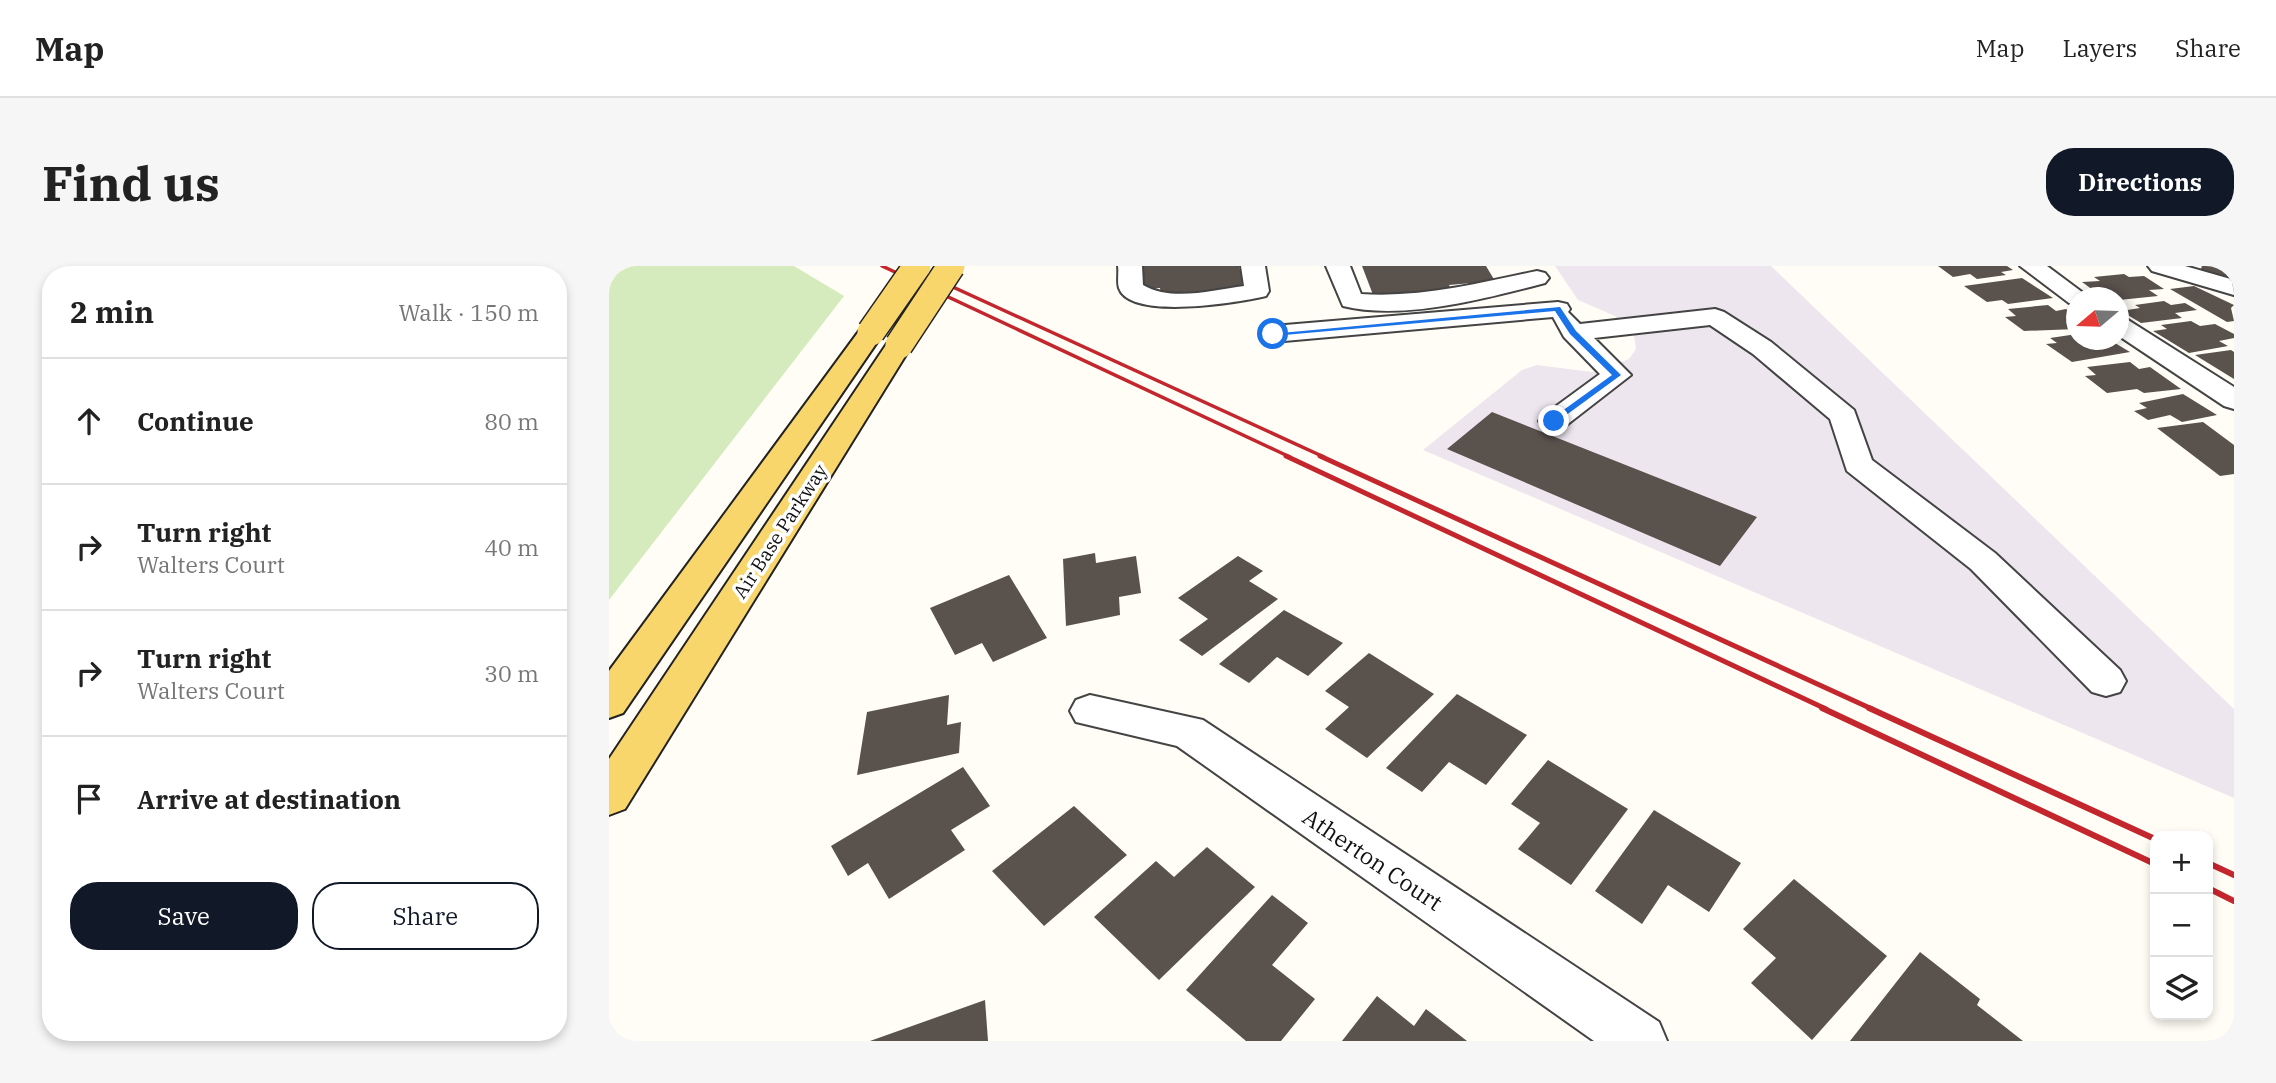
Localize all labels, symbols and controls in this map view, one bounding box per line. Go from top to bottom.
text: Map [35,27,104,70]
text: Map [1976,32,2024,64]
text: Layers [2062,32,2137,64]
text: Share [2175,32,2241,64]
button: Directions [2046,148,2234,216]
text: Find us [42,151,220,214]
north arrow [2066,287,2129,350]
text: 2 min [70,292,154,331]
text: Walk · 150 m [398,297,539,327]
route start [1257,318,1288,349]
icon: ahead [70,402,108,440]
text: Continue [137,404,254,438]
route end [1538,405,1569,436]
text: 80 m [484,406,539,436]
street label: Air Base Parkway [728,459,833,603]
text: Turn right [137,515,271,549]
icon: right [70,528,108,566]
text: 40 m [484,532,539,562]
text: Walters Court [137,549,285,579]
text: Turn right [137,641,271,675]
icon: right [70,654,108,692]
text: 30 m [484,658,539,688]
text: Walters Court [137,675,285,705]
icon: arrive [70,780,108,818]
text: Arrive at destination [137,782,401,816]
street label: Atherton Court [1297,801,1449,917]
map controls [2150,831,2213,1020]
button: + [2150,831,2213,894]
button: Save [70,882,298,950]
button: Share [312,882,539,950]
button: − [2150,894,2213,957]
button: layers [2150,957,2213,1020]

